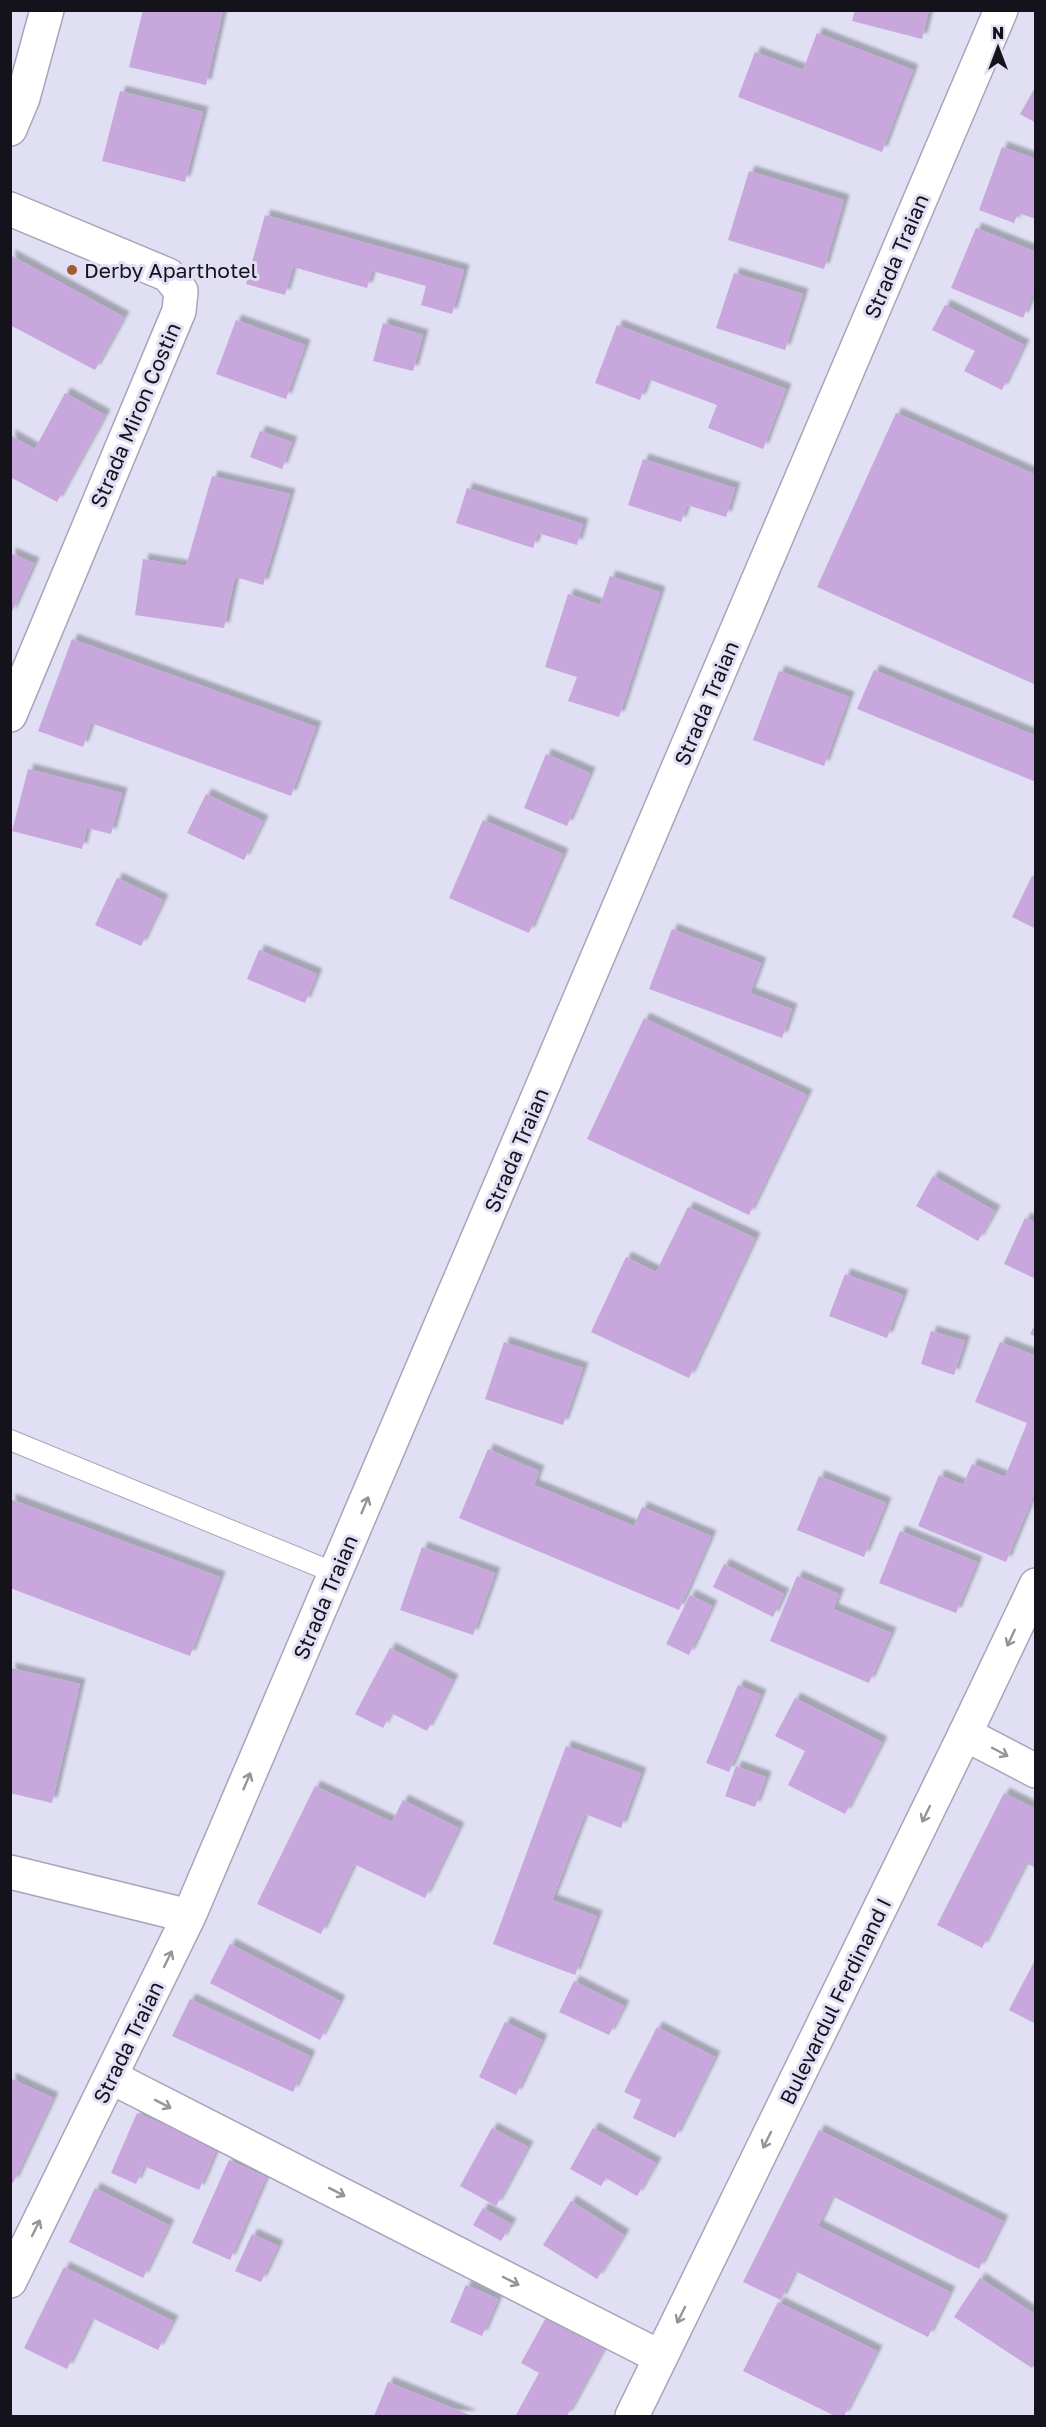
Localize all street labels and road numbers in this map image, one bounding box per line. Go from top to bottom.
street label: Strada Traian [858,190,934,322]
street label: Strada Miron Costin [84,318,186,512]
street label: Strada Traian [668,637,744,769]
street label: Strada Traian [478,1084,554,1216]
street label: Strada Traian [287,1531,363,1663]
street label: Bulevardul Ferdinand I [774,1893,896,2109]
street label: Strada Traian [87,1977,169,2107]

